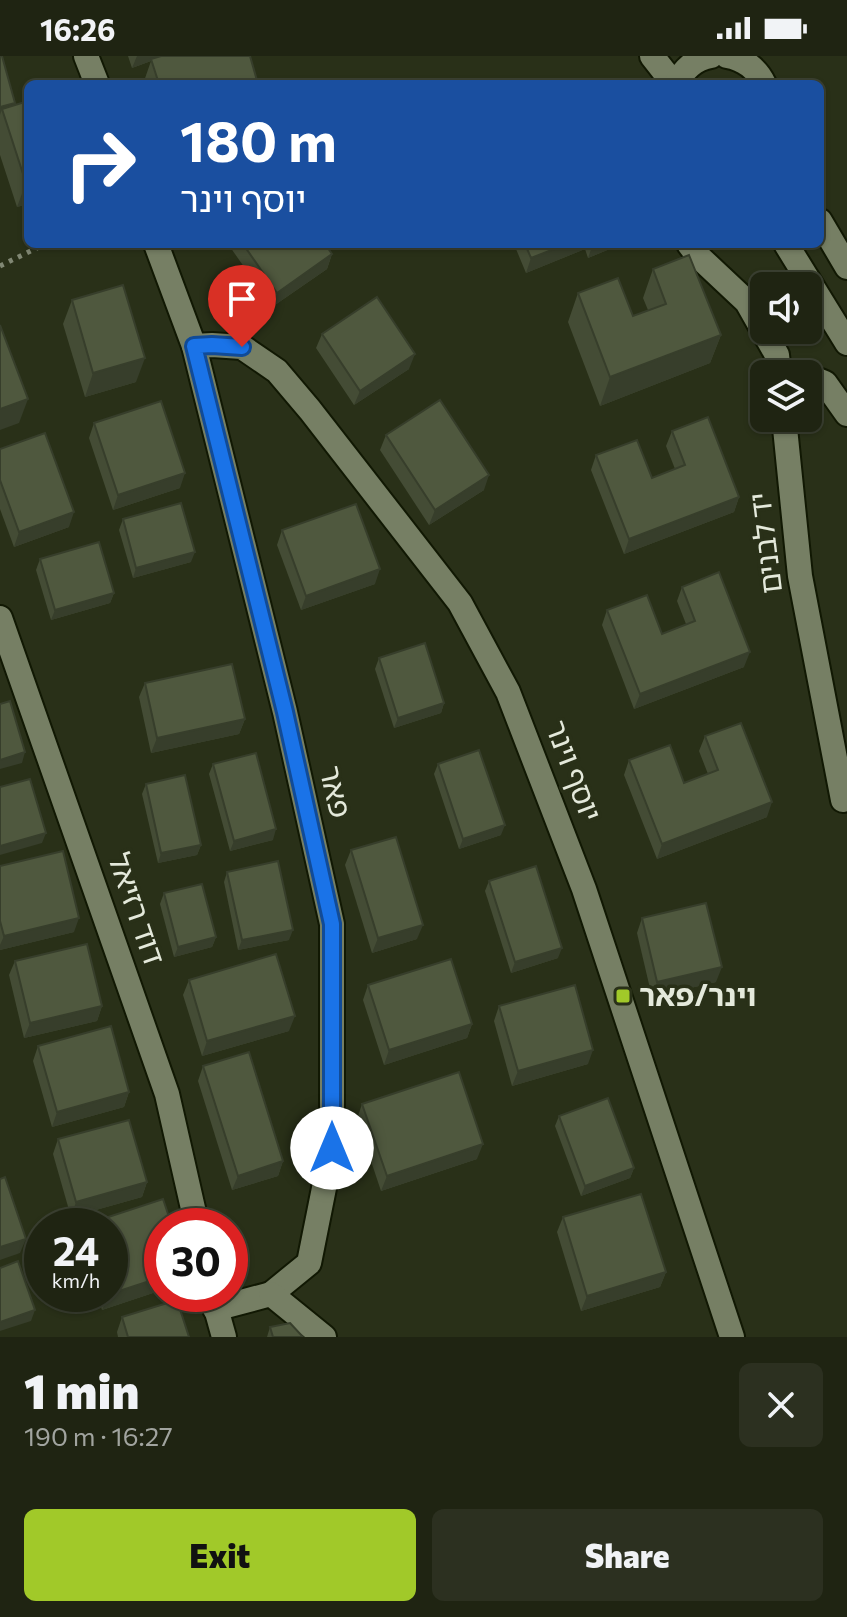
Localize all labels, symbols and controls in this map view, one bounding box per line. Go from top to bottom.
text: 16:26 [40,10,115,47]
text: 180 m [180,105,337,174]
icon: right [48,112,152,216]
text: יוסף וינר [180,175,306,219]
pin [208,265,276,347]
map controls [750,272,822,432]
button: sound [750,272,822,344]
icon: arrive [220,277,264,321]
button: layers [750,360,822,432]
street label: יד לבנים [739,490,788,596]
street label: יוסף וינר [539,714,611,826]
street label: פאר [313,762,361,821]
street label: דוד רזיאל [102,847,175,969]
place label: וינר/פאר [639,975,756,1012]
marker: וינר/פאר [614,987,632,1005]
position arrow [290,1106,374,1190]
speed limit sign: 30 [144,1208,248,1312]
text: 24 [53,1225,99,1274]
text: km/h [52,1268,100,1292]
text: 1 min [24,1360,139,1419]
button: close [739,1363,823,1447]
text: 190 m · 16:27 [24,1420,173,1451]
button: Exit [24,1509,416,1601]
button: Share [432,1509,823,1601]

